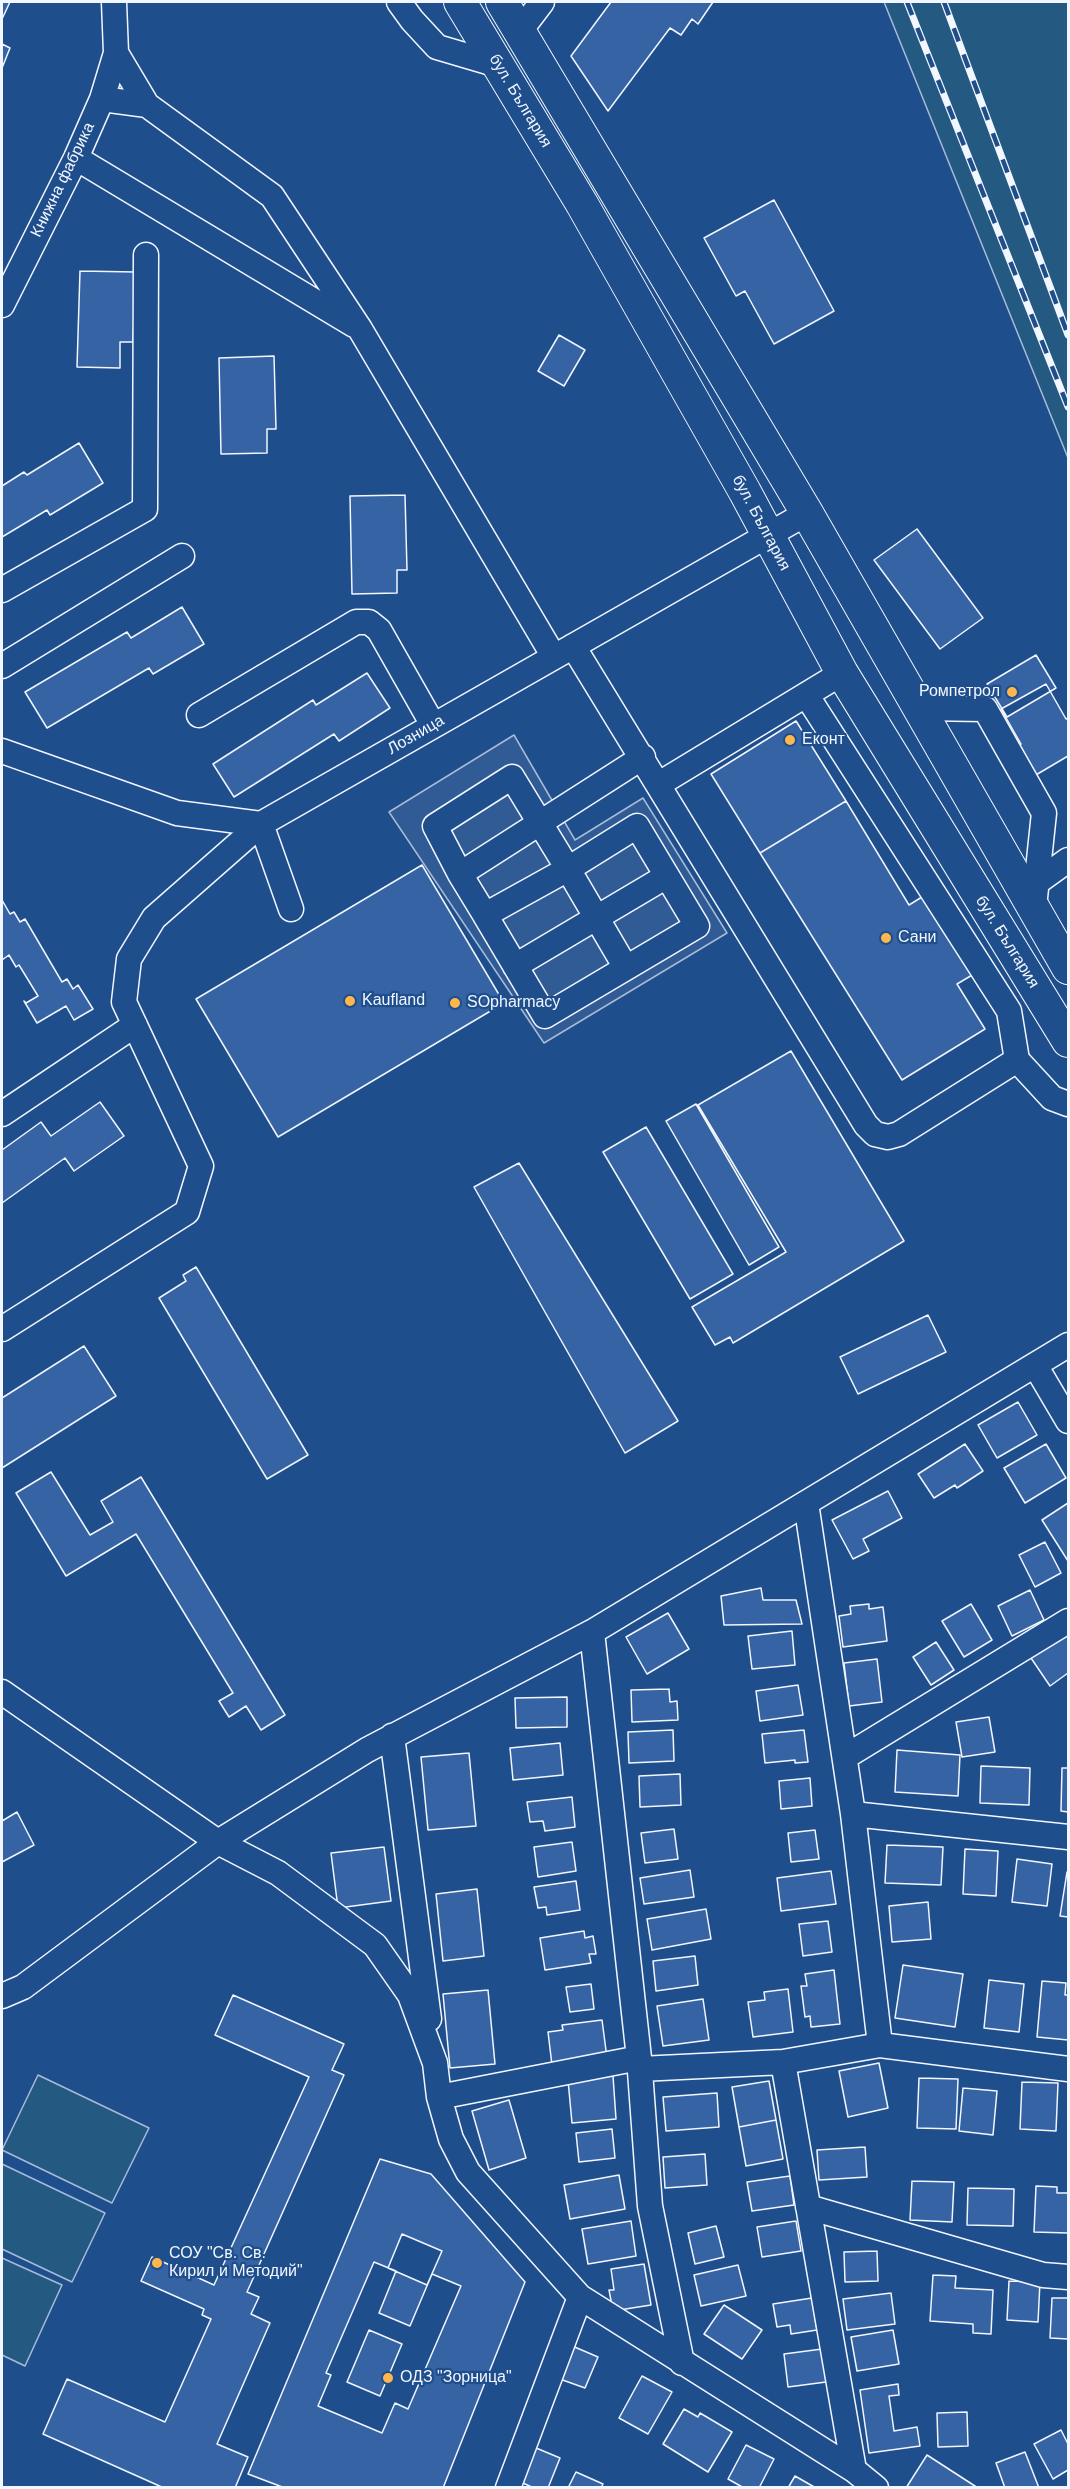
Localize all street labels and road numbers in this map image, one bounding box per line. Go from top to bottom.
street label: бул. България [485,51,555,151]
street label: Книжна фабрика [27,119,99,241]
street label: бул. България [728,472,794,574]
street label: Лозница [384,711,448,759]
street label: бул. България [971,892,1043,992]

